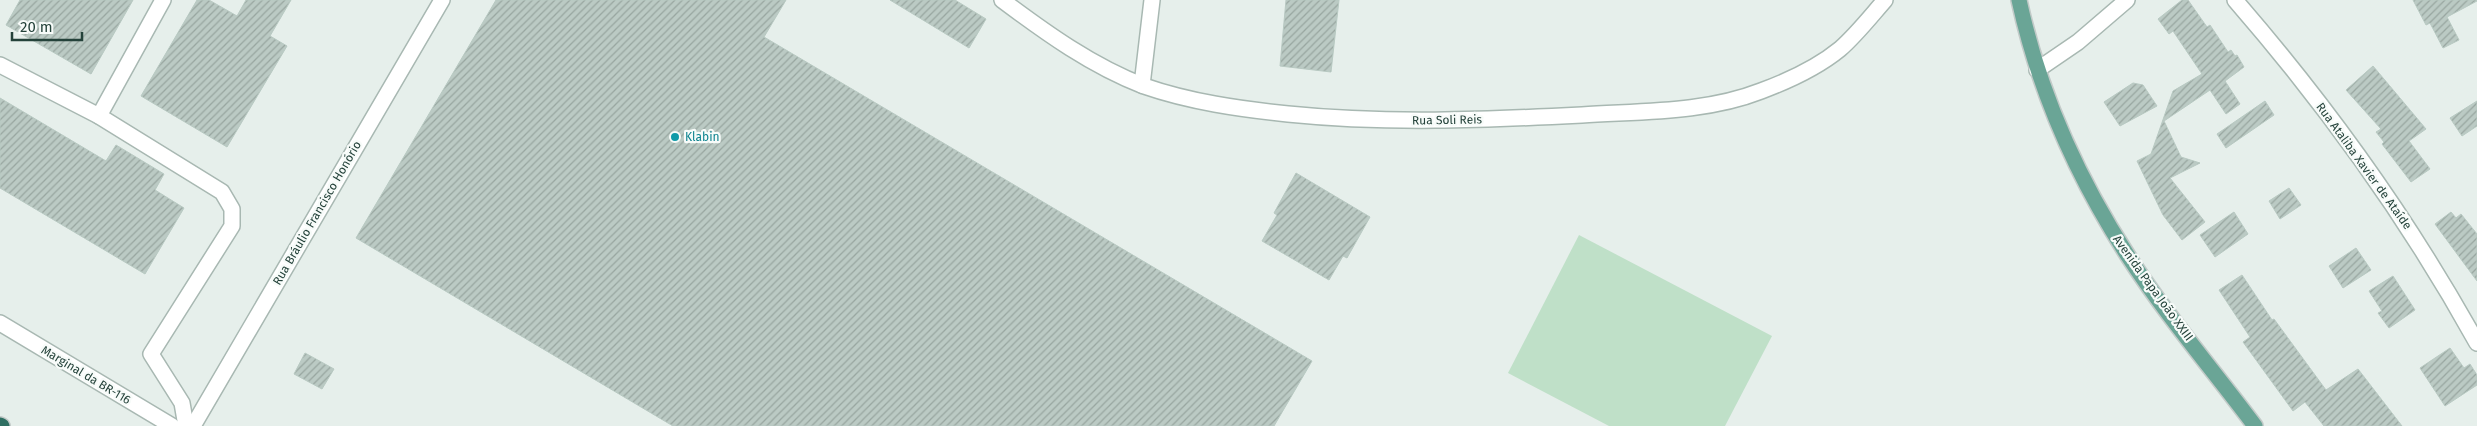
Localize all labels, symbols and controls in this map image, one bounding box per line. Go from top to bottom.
scale bar [12,10,82,42]
text: 20 m [20,18,53,36]
street label: Rua Ataliba Xavier de Ataíde [2313,100,2415,232]
street label: Rua Soli Reis [1412,112,1483,128]
place label: Klabin [685,130,720,144]
marker: Klabin [669,131,681,143]
street label: Rua Bráulio Francisco Honório [270,139,364,287]
street label: Avenida Papa João XXIII [2110,233,2196,343]
street label: Marginal da BR-116 [39,343,133,407]

